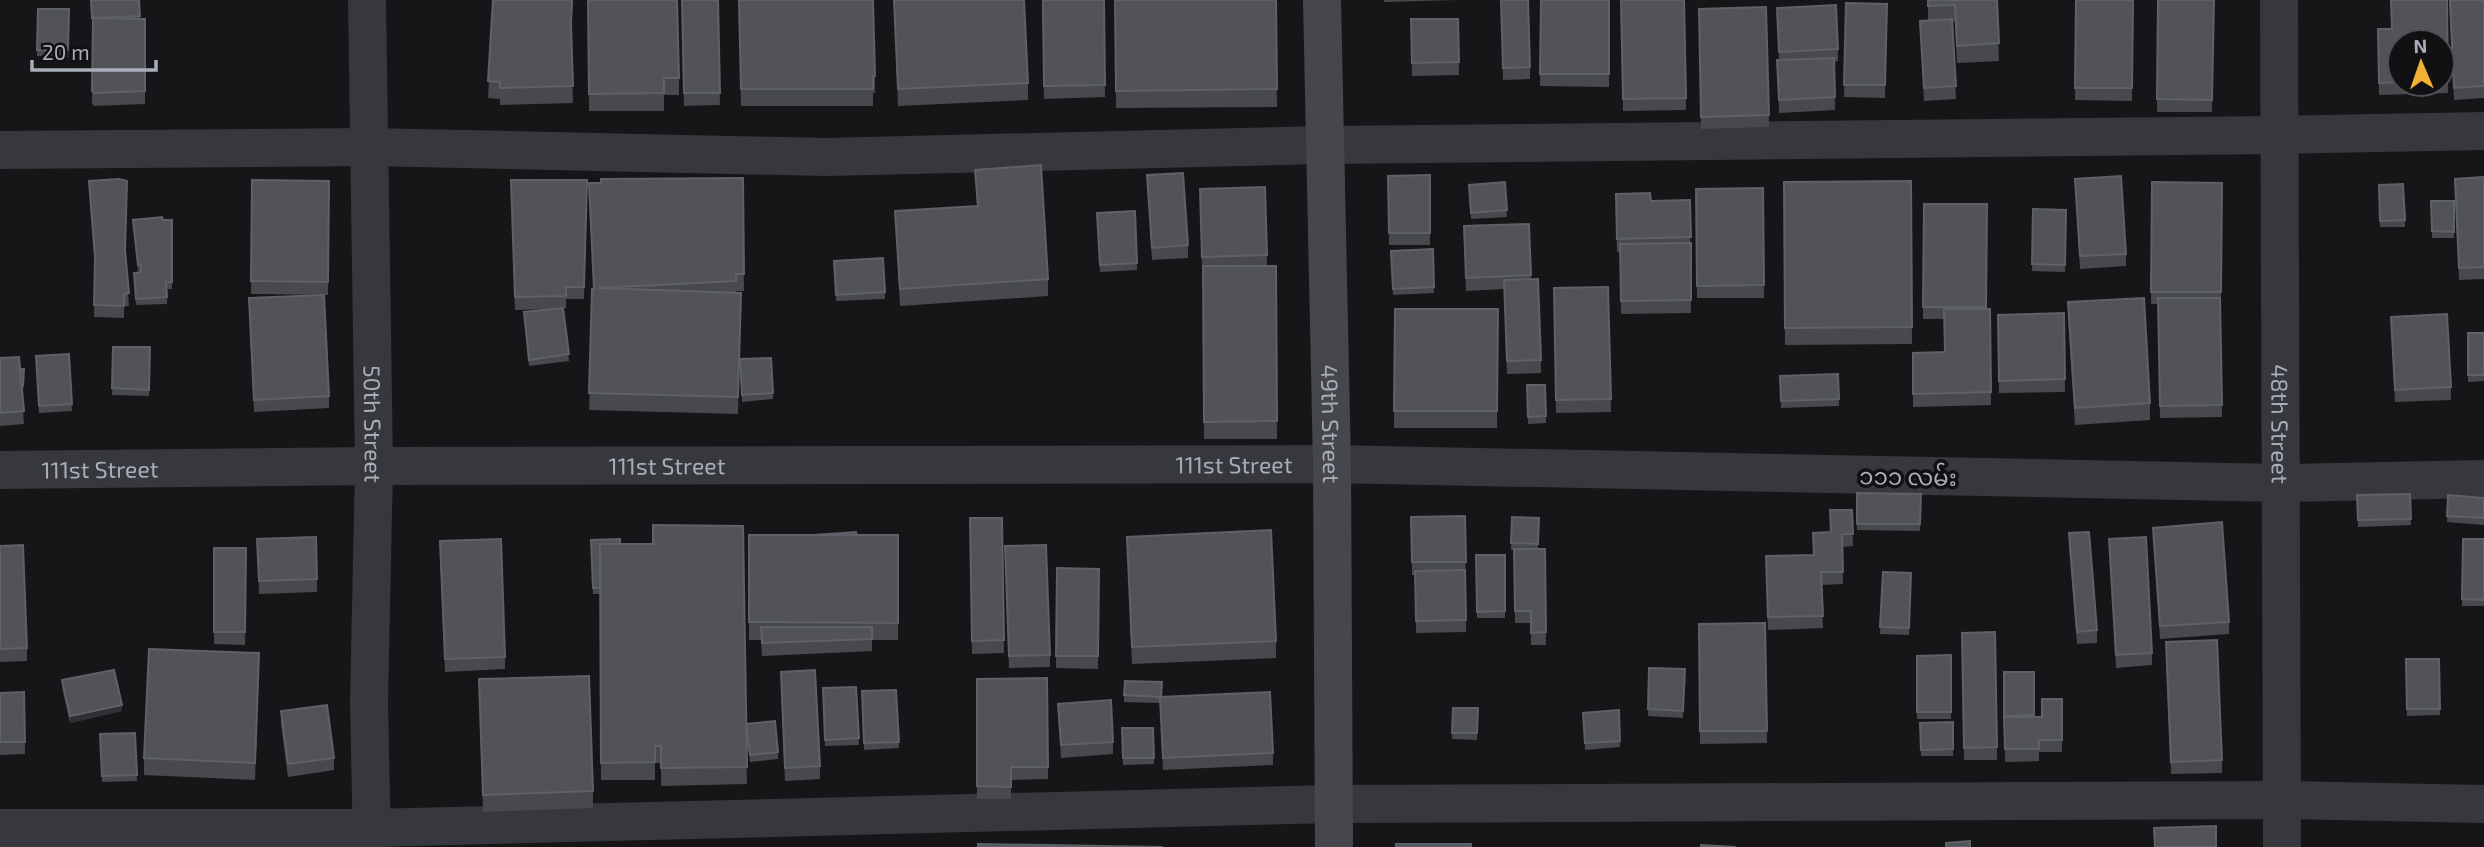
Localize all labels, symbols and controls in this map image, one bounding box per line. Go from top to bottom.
scale bar [32,28,156,72]
north arrow [2386,28,2456,98]
text: N [2413,34,2428,57]
text: 20 m [42,39,90,64]
street label: 49th Street [1316,364,1346,483]
street label: 48th Street [2266,364,2295,484]
street label: 50th Street [358,365,388,483]
street label: 111st Street [1175,450,1293,478]
street label: 111st Street [608,451,726,480]
street label: 111st Street [41,454,159,484]
street label: ၁၁၁ လမ်း [1859,460,1957,491]

